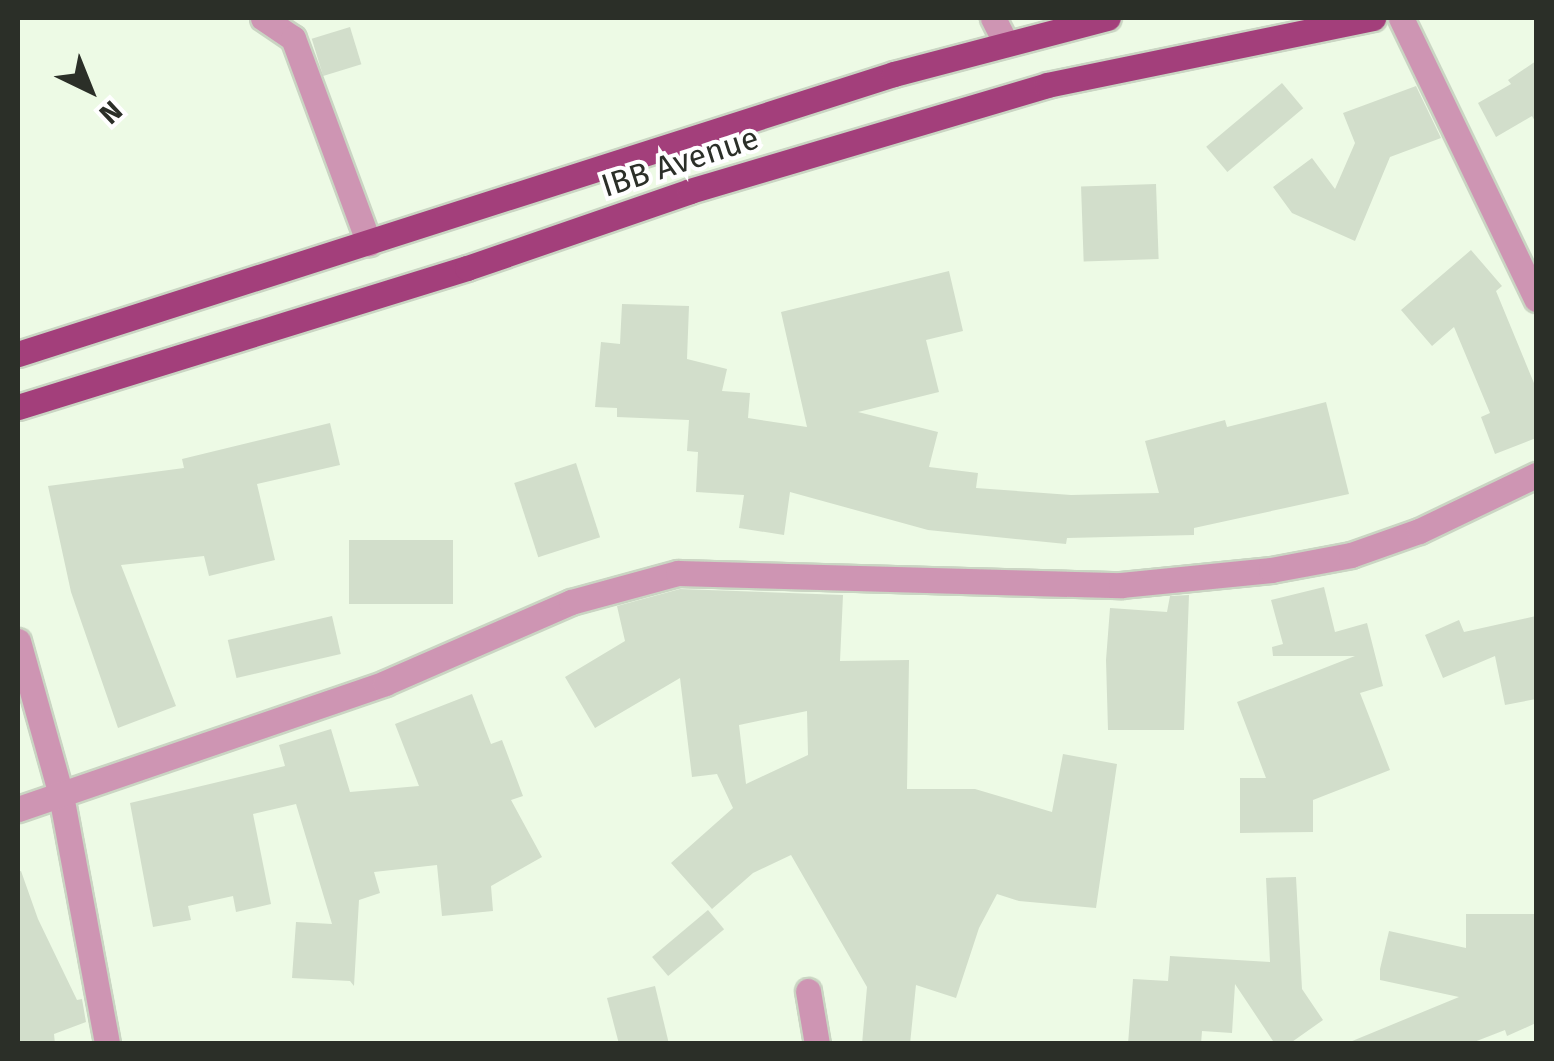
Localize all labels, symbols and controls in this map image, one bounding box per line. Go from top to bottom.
north arrow [40,40,140,140]
text: N [93,94,129,131]
street label: IBB Avenue [597,119,763,205]

